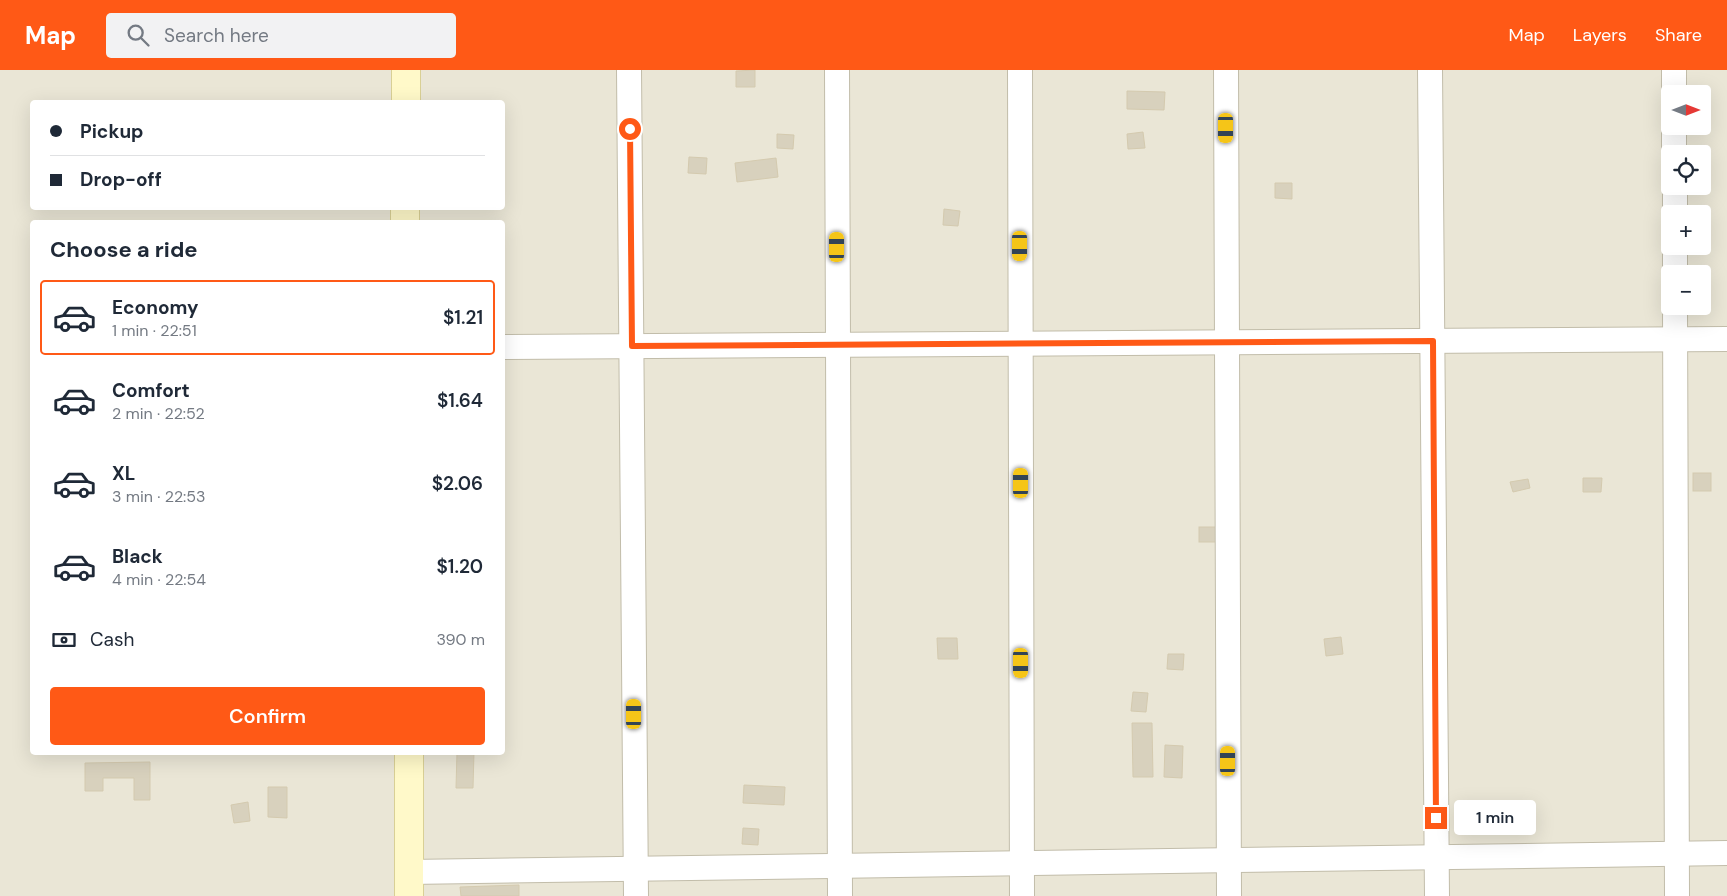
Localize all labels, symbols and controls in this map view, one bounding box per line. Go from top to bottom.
search box [106,13,456,58]
text: Map [25,20,76,51]
icon: search [124,21,152,49]
text: Search here [164,23,269,48]
text: Map [1509,23,1545,47]
text: Layers [1573,23,1627,47]
text: Share [1655,23,1702,47]
north arrow [1661,85,1711,135]
map controls [1661,85,1711,315]
car [1218,113,1233,143]
route start [619,118,641,140]
text: Pickup [80,119,144,144]
button: locate [1661,145,1711,195]
text: Drop-off [80,167,162,192]
button: + [1661,205,1711,255]
car [1012,231,1027,261]
car [829,232,844,262]
text: Choose a ride [50,235,198,264]
button: − [1661,265,1711,315]
icon: car [52,295,97,340]
text: Economy [112,295,199,320]
text: $1.21 [443,305,483,330]
text: 1 min · 22:51 [112,320,197,341]
icon: car [52,378,97,423]
text: Comfort [112,378,190,403]
text: $1.64 [437,388,483,413]
text: 2 min · 22:52 [112,403,205,424]
icon: car [52,461,97,506]
text: XL [112,461,135,486]
car [1013,468,1028,498]
text: $2.06 [432,471,483,496]
text: 3 min · 22:53 [112,486,206,507]
icon: car [52,544,97,589]
text: Black [112,544,163,569]
text: $1.20 [436,554,483,579]
text: 4 min · 22:54 [112,569,206,590]
icon: cash [50,626,78,654]
text: Cash [90,627,134,652]
text: 390 m [437,629,485,650]
car [1013,648,1028,678]
button: Confirm [50,687,485,745]
car [626,699,641,729]
car [1220,746,1235,776]
callout: 1 min [1454,800,1536,836]
route end [1425,807,1447,829]
text: 1 min [1476,807,1514,828]

